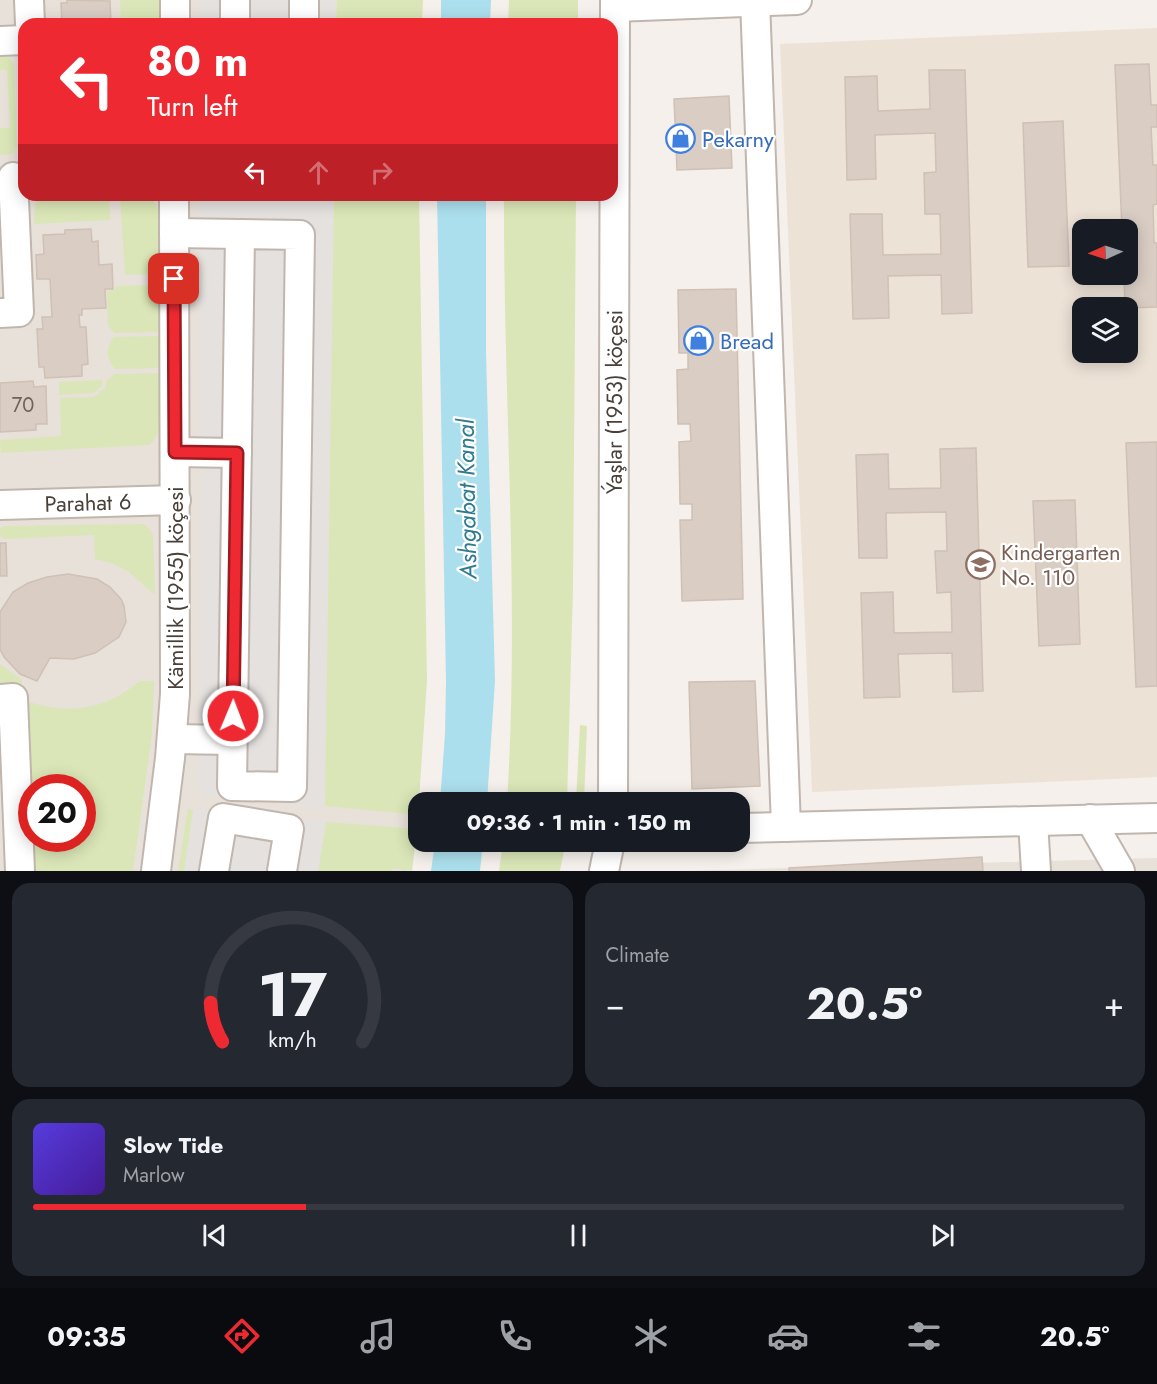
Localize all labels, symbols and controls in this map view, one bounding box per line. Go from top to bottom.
text: 80 m [147,31,248,92]
icon: left [48,42,126,120]
text: Turn left [147,87,237,126]
shop icon: Pekarny [665,123,697,155]
place label: Pekarny [702,123,774,155]
icon: left [239,156,272,189]
icon: ahead [302,156,335,189]
icon: right [365,156,398,189]
north arrow [1072,219,1138,285]
map controls [1072,219,1138,363]
pin [148,253,199,304]
icon: arrive [157,262,190,295]
button: layers [1072,297,1138,363]
street label: Ýaşlar (1953) köçesi [598,310,630,494]
shop icon: Bread [683,325,715,357]
place label: Bread [720,325,774,357]
house number: 70 [12,391,34,420]
water label: Ashgabat Kanal [448,417,485,580]
street label: Parahat 6 [44,485,132,520]
street label: Kämillik (1955) köçesi [159,486,191,690]
place label: Kindergarten No. 110 [1001,536,1121,593]
school or university icon: Kindergarten No. 110 [964,549,996,581]
position arrow [201,684,265,748]
speed limit sign: 20 [18,774,96,852]
text: 09:36 · 1 min · 150 m [467,806,691,838]
text: Climate [606,941,669,970]
text: 17 [258,949,327,1039]
text: 20.5° [806,971,922,1036]
text: − [606,981,625,1028]
text: + [1104,981,1124,1028]
text: km/h [268,1024,316,1055]
text: Slow Tide [123,1129,223,1161]
text: Marlow [123,1161,185,1190]
icon: previous [198,1219,231,1252]
icon: pause [562,1219,595,1252]
icon: next [926,1219,959,1252]
icon: directions [221,1315,263,1357]
icon: music [357,1315,399,1357]
icon: phone [494,1315,536,1357]
icon: climate [630,1315,672,1357]
icon: car [767,1315,809,1357]
icon: filters [903,1315,945,1357]
text: 09:35 [47,1317,126,1356]
text: 20.5° [1040,1317,1110,1356]

